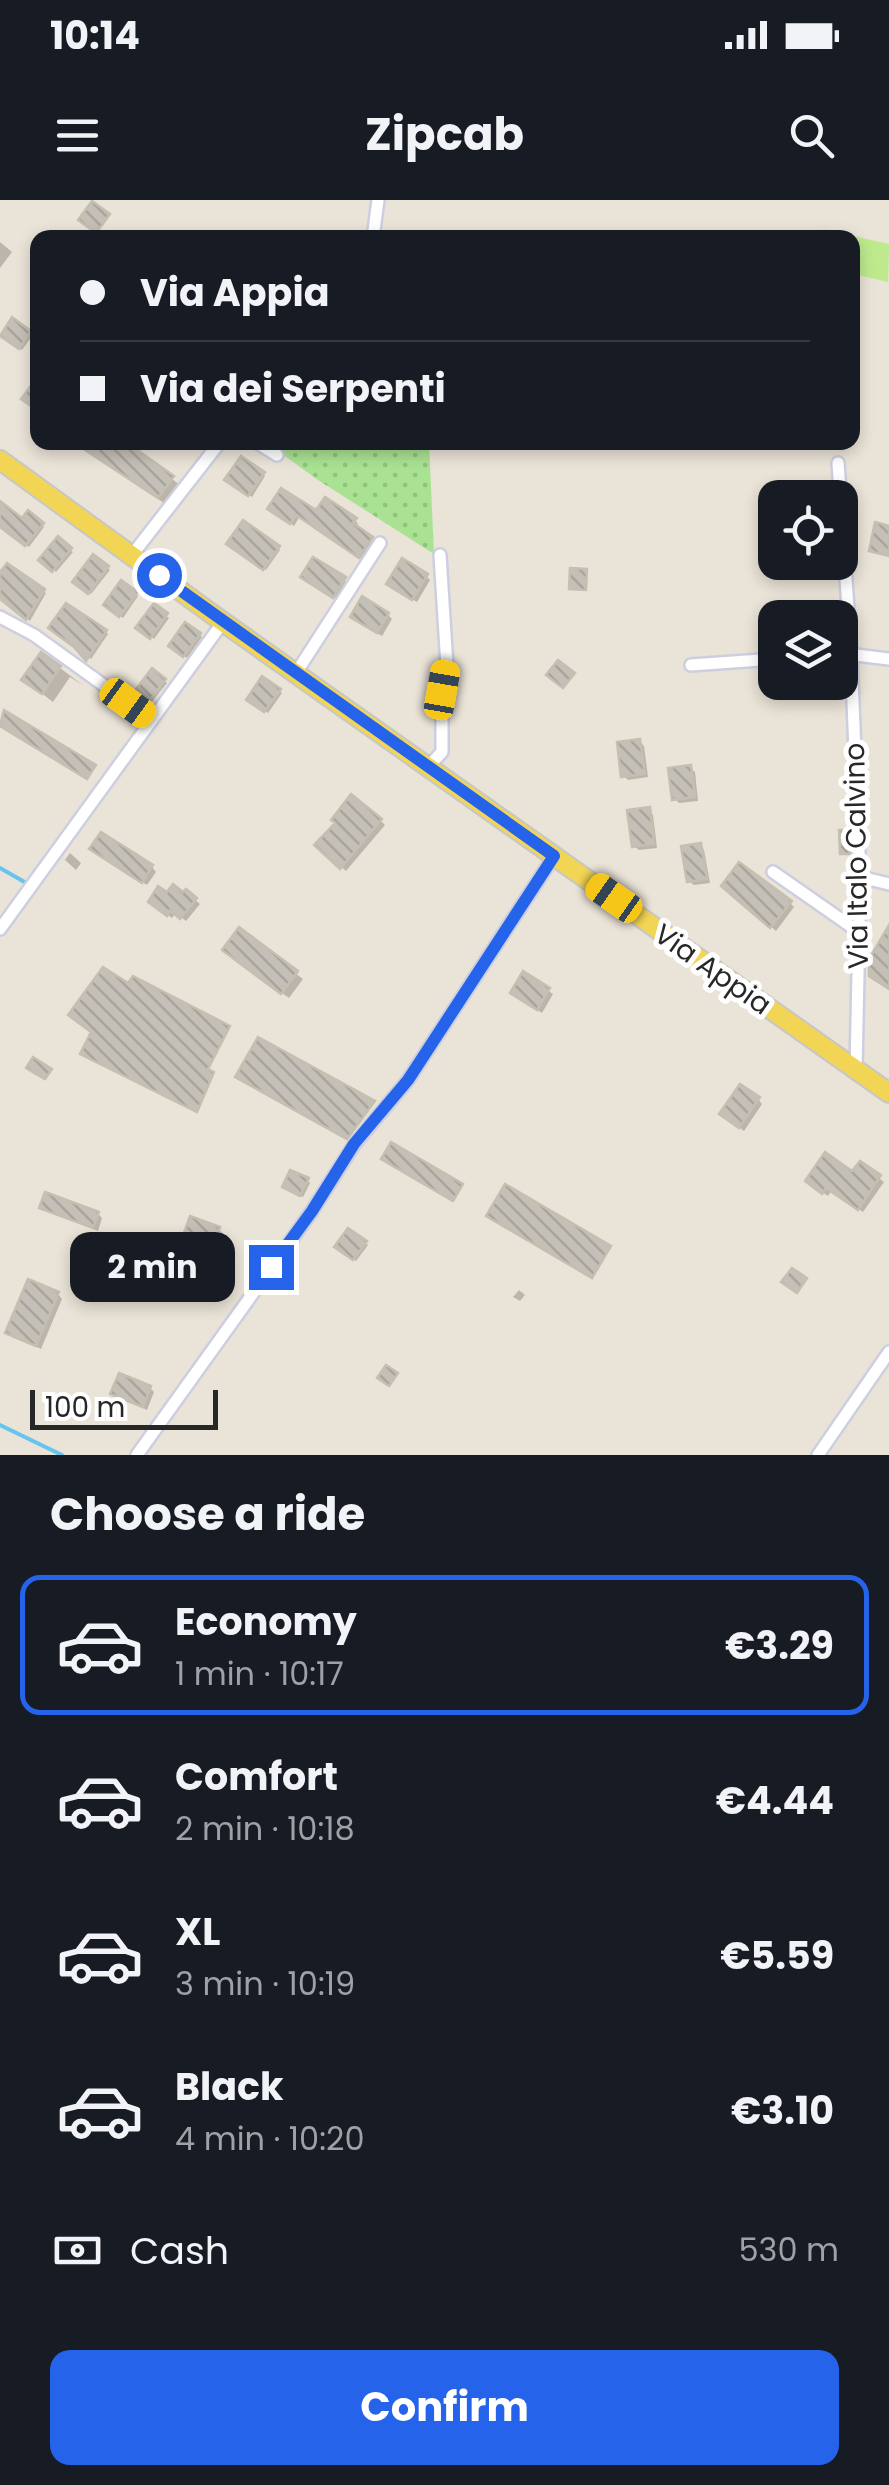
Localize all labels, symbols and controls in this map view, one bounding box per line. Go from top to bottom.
text: 10:14 [50,9,140,62]
text: Zipcab [365,103,524,166]
icon: menu [50,108,105,163]
icon: search [784,108,839,163]
text: Via Appia [140,266,329,319]
text: Via dei Serpenti [140,362,446,415]
map controls [758,480,858,700]
button: locate [758,480,858,580]
route start [137,553,182,598]
button: layers [758,600,858,700]
car [422,658,462,722]
car [95,673,161,733]
street label: Via Italo Calvino [835,742,878,970]
car [581,869,647,927]
street label: Via Appia [646,915,779,1024]
callout: 2 min [71,1232,236,1302]
text: 2 min [108,1244,197,1289]
route end [249,1245,294,1290]
scale bar [30,1385,218,1430]
text: 100 m [45,1388,125,1427]
text: Choose a ride [50,1483,365,1546]
text: Economy [175,1595,357,1648]
icon: car [55,1600,145,1690]
text: €3.29 [725,1619,834,1672]
text: 1 min · 10:17 [175,1651,344,1696]
text: Comfort [175,1750,338,1803]
icon: car [55,1755,145,1845]
text: €4.44 [716,1774,834,1827]
text: 2 min · 10:18 [175,1806,355,1851]
text: XL [175,1905,220,1958]
icon: car [55,1910,145,2000]
text: €5.59 [720,1929,834,1982]
text: 3 min · 10:19 [175,1961,355,2006]
text: Black [175,2060,284,2113]
icon: car [55,2065,145,2155]
text: €3.10 [731,2084,834,2137]
text: 4 min · 10:20 [175,2116,365,2161]
icon: cash [50,2223,105,2278]
text: Cash [130,2224,229,2277]
text: 530 m [738,2227,839,2272]
button: Confirm [50,2350,839,2465]

